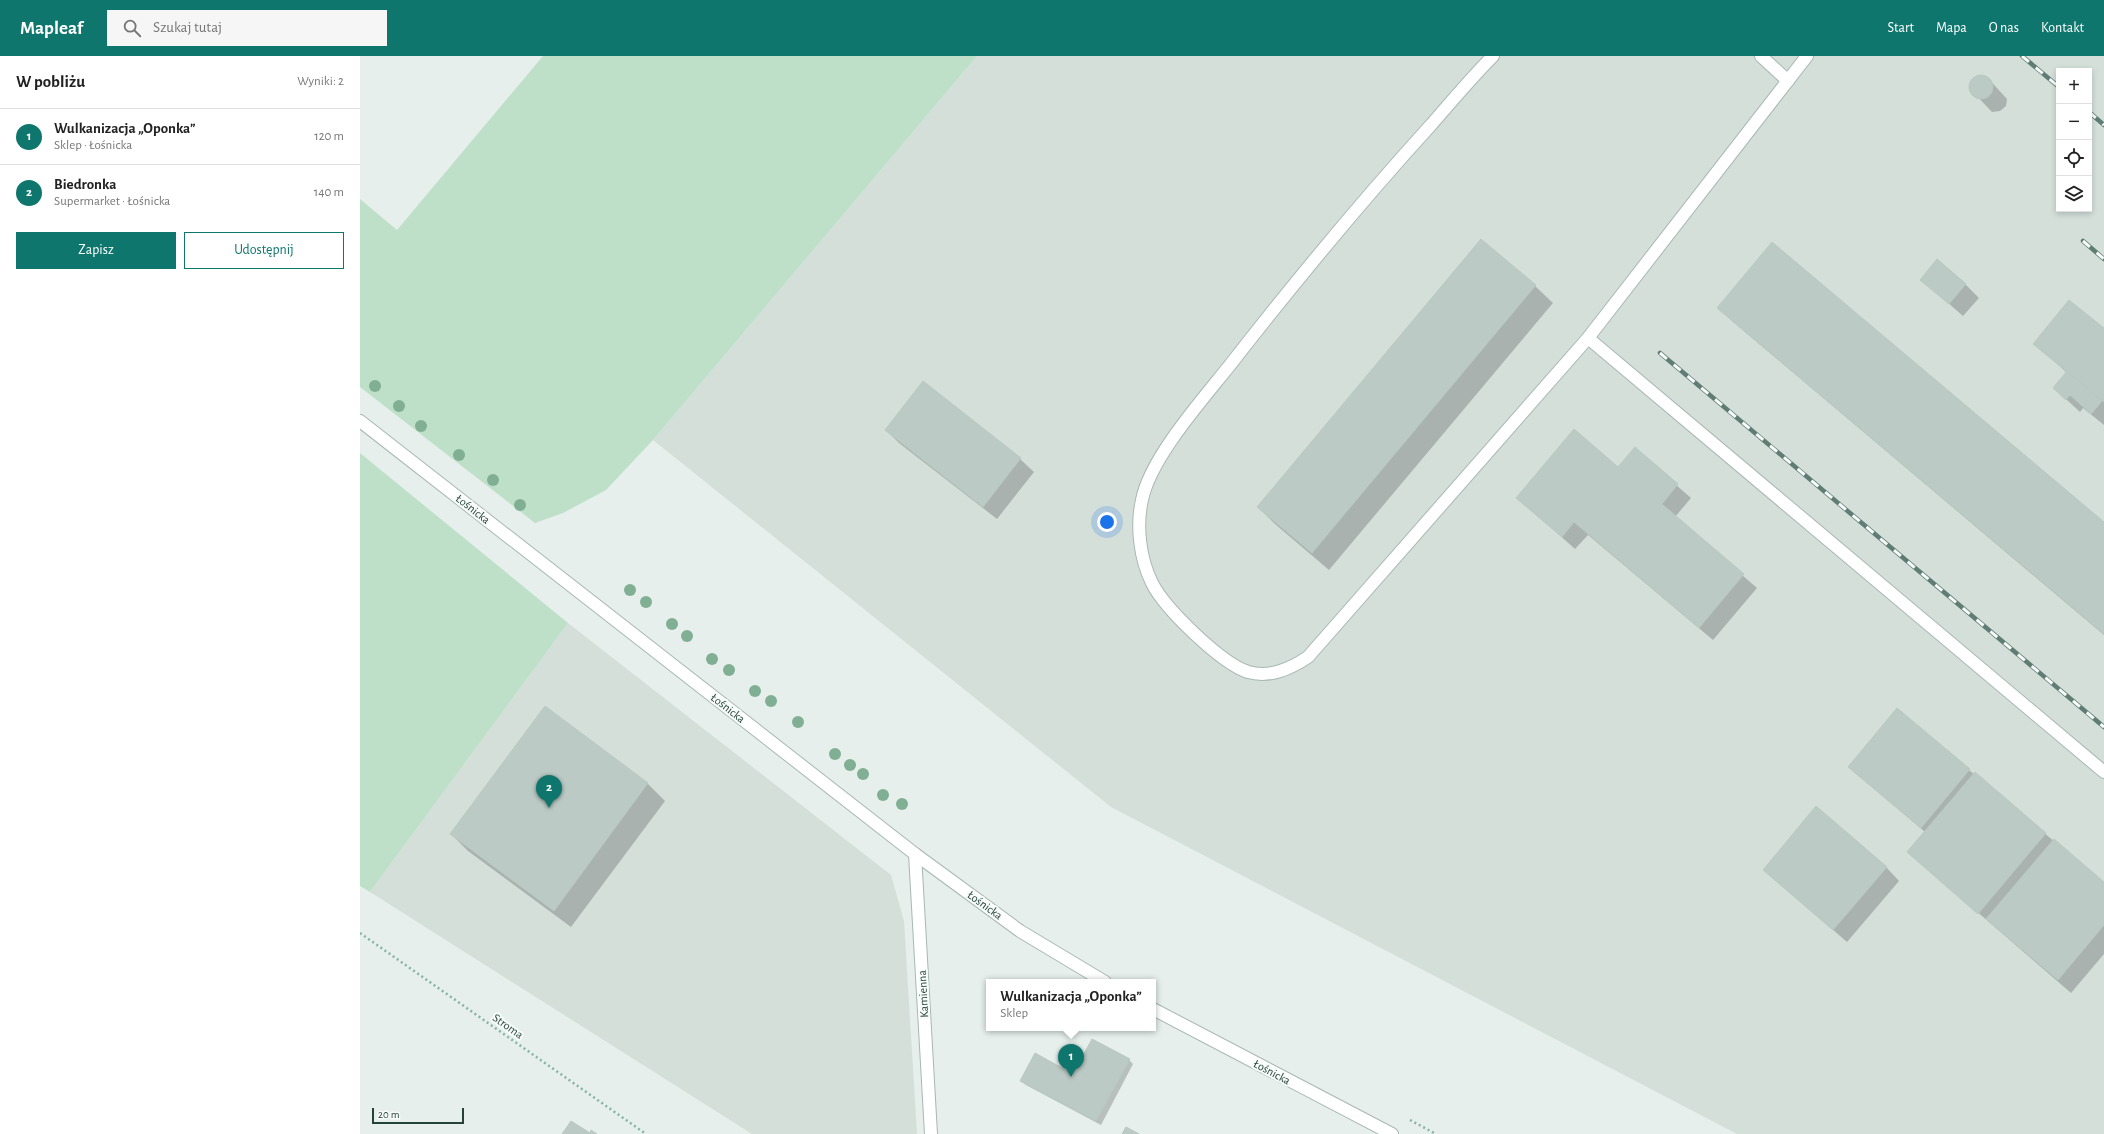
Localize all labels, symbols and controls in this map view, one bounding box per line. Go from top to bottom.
search box [107,10,387,46]
icon: search [121,17,143,39]
text: Mapleaf [20,19,83,38]
text: Szukaj tutaj [153,20,222,35]
text: Start [1887,21,1914,35]
text: Mapa [1936,21,1967,35]
text: O nas [1989,21,2019,35]
text: Kontakt [2041,21,2084,35]
map controls [2056,68,2092,212]
button: + [2056,68,2092,104]
text: W pobliżu [16,73,85,90]
text: Wyniki: 2 [297,75,344,88]
button: − [2056,104,2092,140]
text: Wulkanizacja „Oponka” [54,121,195,136]
text: 1 [27,130,31,143]
text: 120 m [314,130,344,143]
text: Sklep · Łośnicka [54,139,132,152]
button: locate [2056,140,2092,176]
button: layers [2056,176,2092,212]
text: Biedronka [54,177,116,192]
text: 2 [26,186,32,199]
text: 140 m [314,186,344,199]
text: Supermarket · Łośnicka [54,195,170,208]
button: Zapisz [16,232,176,269]
button: Udostępnij [184,232,344,269]
street label: Łośnicka [454,492,493,526]
your location [1097,512,1117,532]
street label: Łośnicka [709,691,748,725]
pin: 2 [536,775,562,808]
street label: Łośnicka [965,888,1005,922]
street label: Kamienna [916,969,930,1018]
popup [986,979,1156,1031]
text: Wulkanizacja „Oponka” [1000,989,1142,1004]
text: Sklep [1000,1007,1028,1020]
street label: Stroma [491,1011,526,1041]
pin: 1 [1058,1044,1084,1077]
street label: Łośnicka [1252,1057,1293,1087]
scale bar [372,1106,464,1125]
text: 20 m [378,1109,399,1120]

